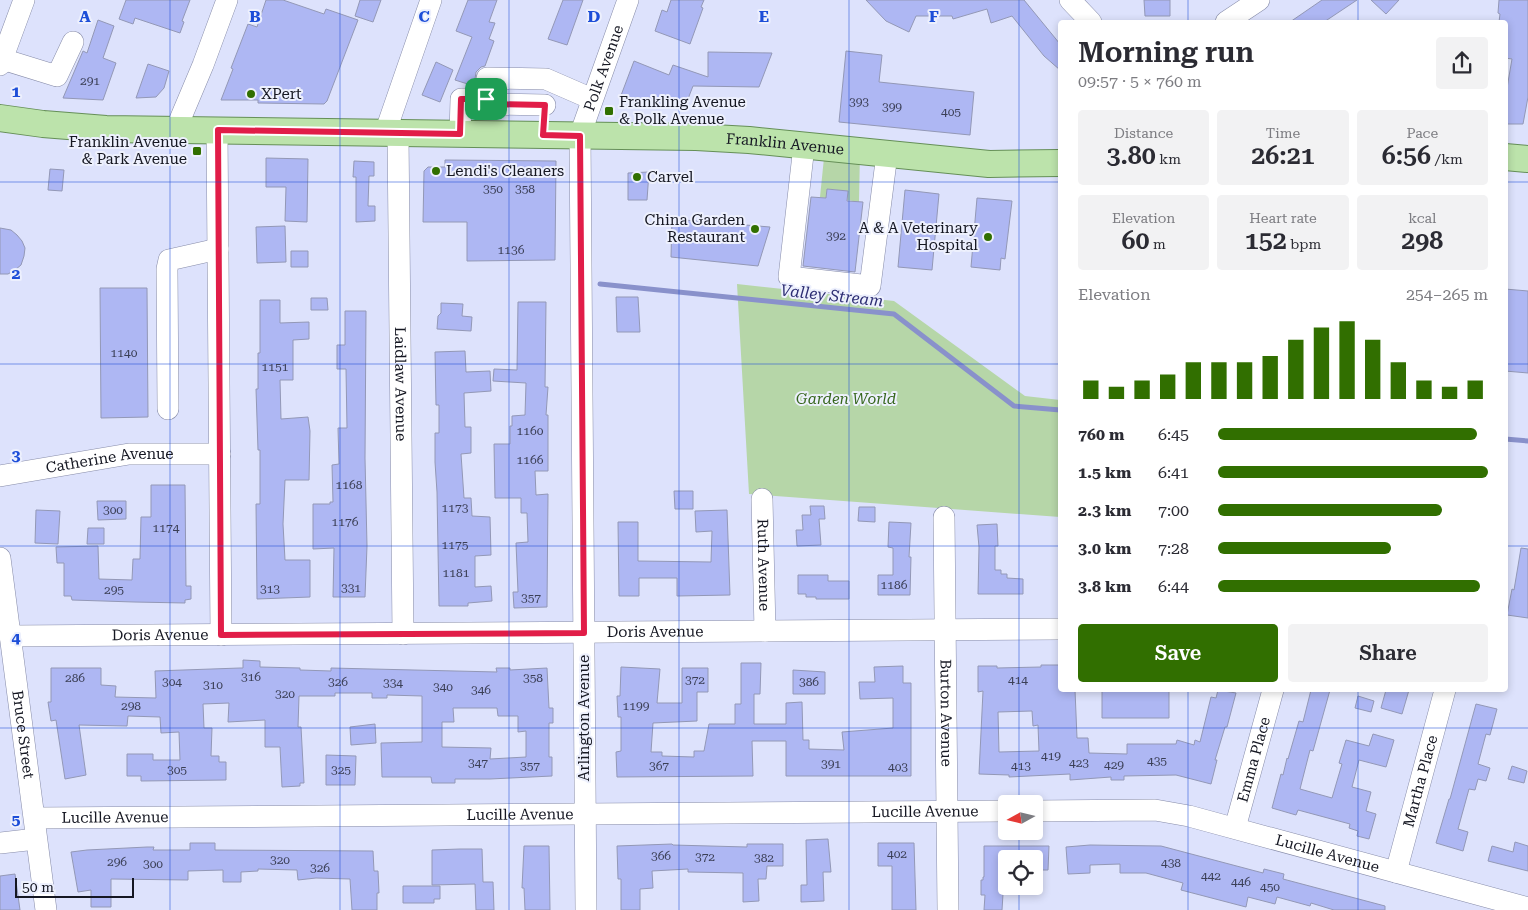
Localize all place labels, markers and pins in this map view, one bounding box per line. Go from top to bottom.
pin [465,78,507,120]
place label: XPert [261,85,302,103]
marker: XPert [245,88,257,100]
place label: Frankling Avenue & Polk Avenue [619,93,746,128]
marker: Frankling Avenue & Polk Avenue [603,105,615,117]
place label: Franklin Avenue & Park Avenue [69,133,187,168]
marker: Franklin Avenue & Park Avenue [191,145,203,157]
place label: Lendi's Cleaners [446,162,564,180]
marker: Lendi's Cleaners [430,165,442,177]
place label: Carvel [647,168,694,186]
marker: Carvel [631,171,643,183]
place label: China Garden Restaurant [645,211,745,246]
place label: A & A Veterinary Hospital [859,219,978,254]
marker: China Garden Restaurant [749,223,761,235]
marker: A & A Veterinary Hospital [982,231,994,243]

